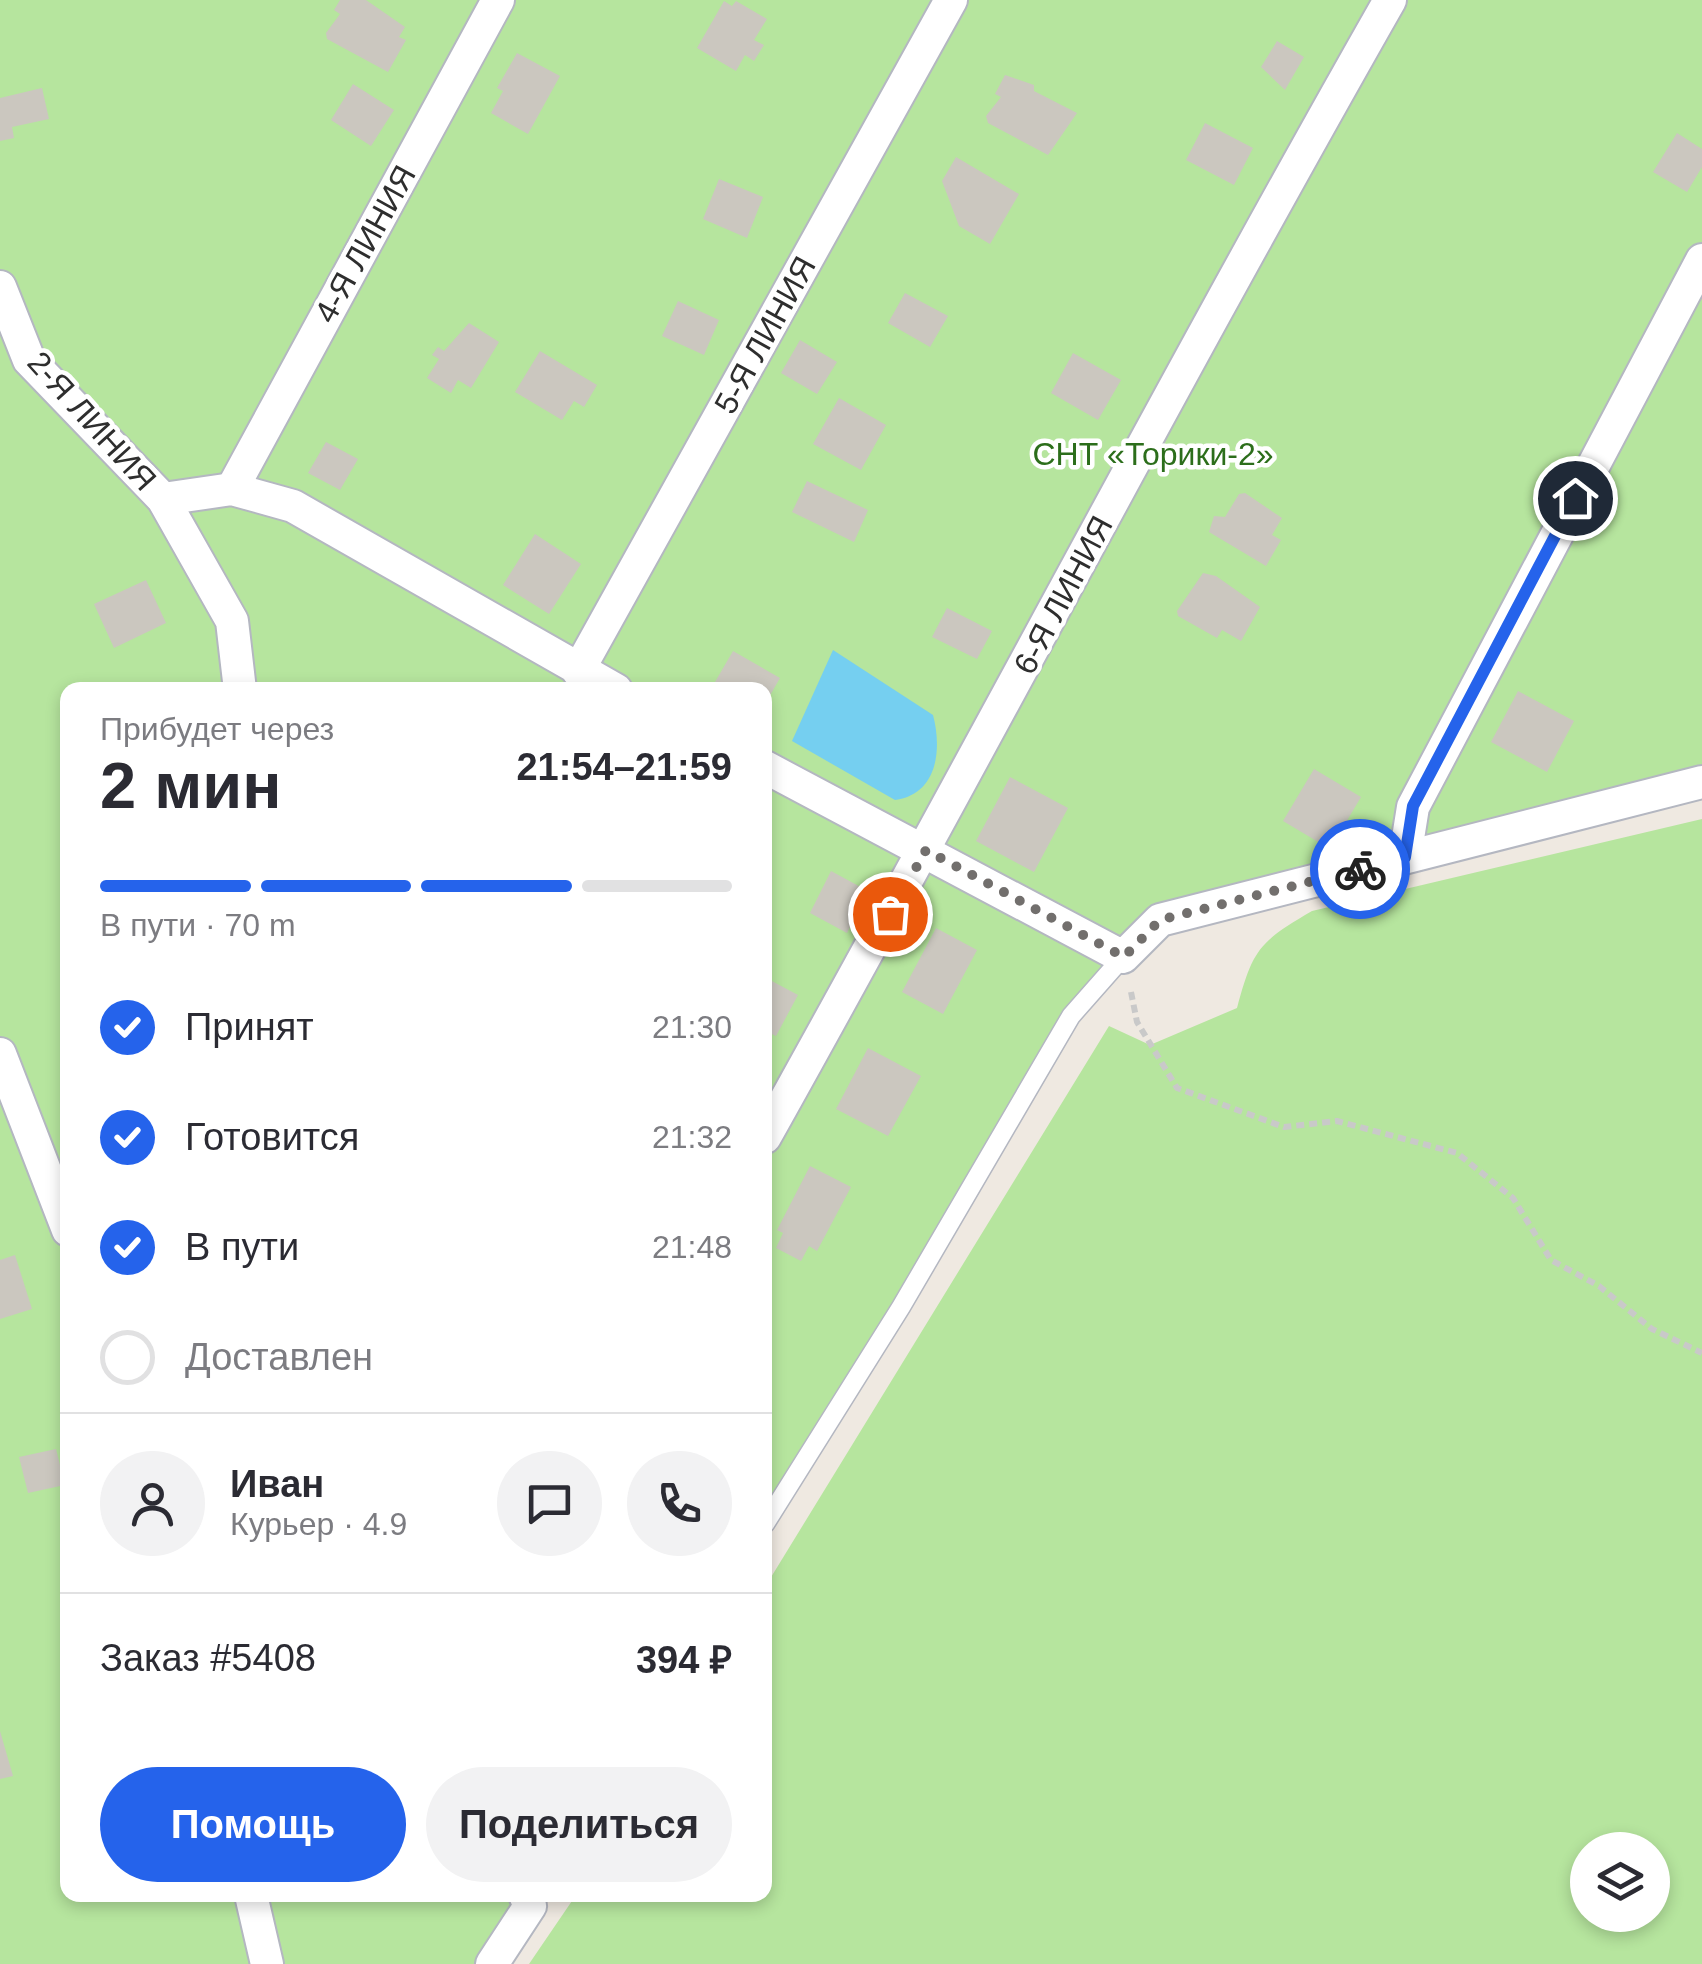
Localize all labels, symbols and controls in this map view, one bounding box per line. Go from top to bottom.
street label: 4-Я ЛИНИЯ [307,159,423,329]
street label: 5-Я ЛИНИЯ [707,250,823,420]
street label: 2-Я ЛИНИЯ [21,344,163,498]
park label: СНТ «Торики-2» [1032,436,1274,472]
pin [1533,456,1618,541]
icon: home [1548,471,1603,526]
street label: 6-Я ЛИНИЯ [1006,510,1120,680]
text: Прибудет через [100,711,334,747]
text: 21:54–21:59 [516,746,732,788]
text: 2 мин [100,749,282,822]
courier [1310,819,1410,919]
icon: bike [1333,842,1388,897]
pin [848,872,933,957]
icon: bag [863,887,918,942]
text: В пути · 70 m [100,907,296,943]
icon: check [100,1000,155,1055]
text: Принят [185,1006,314,1048]
text: 21:30 [652,1009,732,1045]
icon: check [100,1110,155,1165]
text: Готовится [185,1116,359,1158]
text: 21:32 [652,1119,732,1155]
icon: check [100,1220,155,1275]
text: В пути [185,1226,299,1268]
text: 21:48 [652,1229,732,1265]
text: Доставлен [185,1336,373,1378]
button: person [100,1451,205,1556]
button: chat [497,1451,602,1556]
button: phone [627,1451,732,1556]
text: Иван [230,1463,324,1505]
text: Курьер · 4.9 [230,1506,407,1542]
text: Заказ #5408 [100,1637,316,1679]
text: 394 ₽ [636,1639,732,1681]
button: Помощь [100,1767,406,1882]
button: Поделиться [426,1767,732,1882]
map controls [1570,1832,1670,1932]
button: layers [1570,1832,1670,1932]

